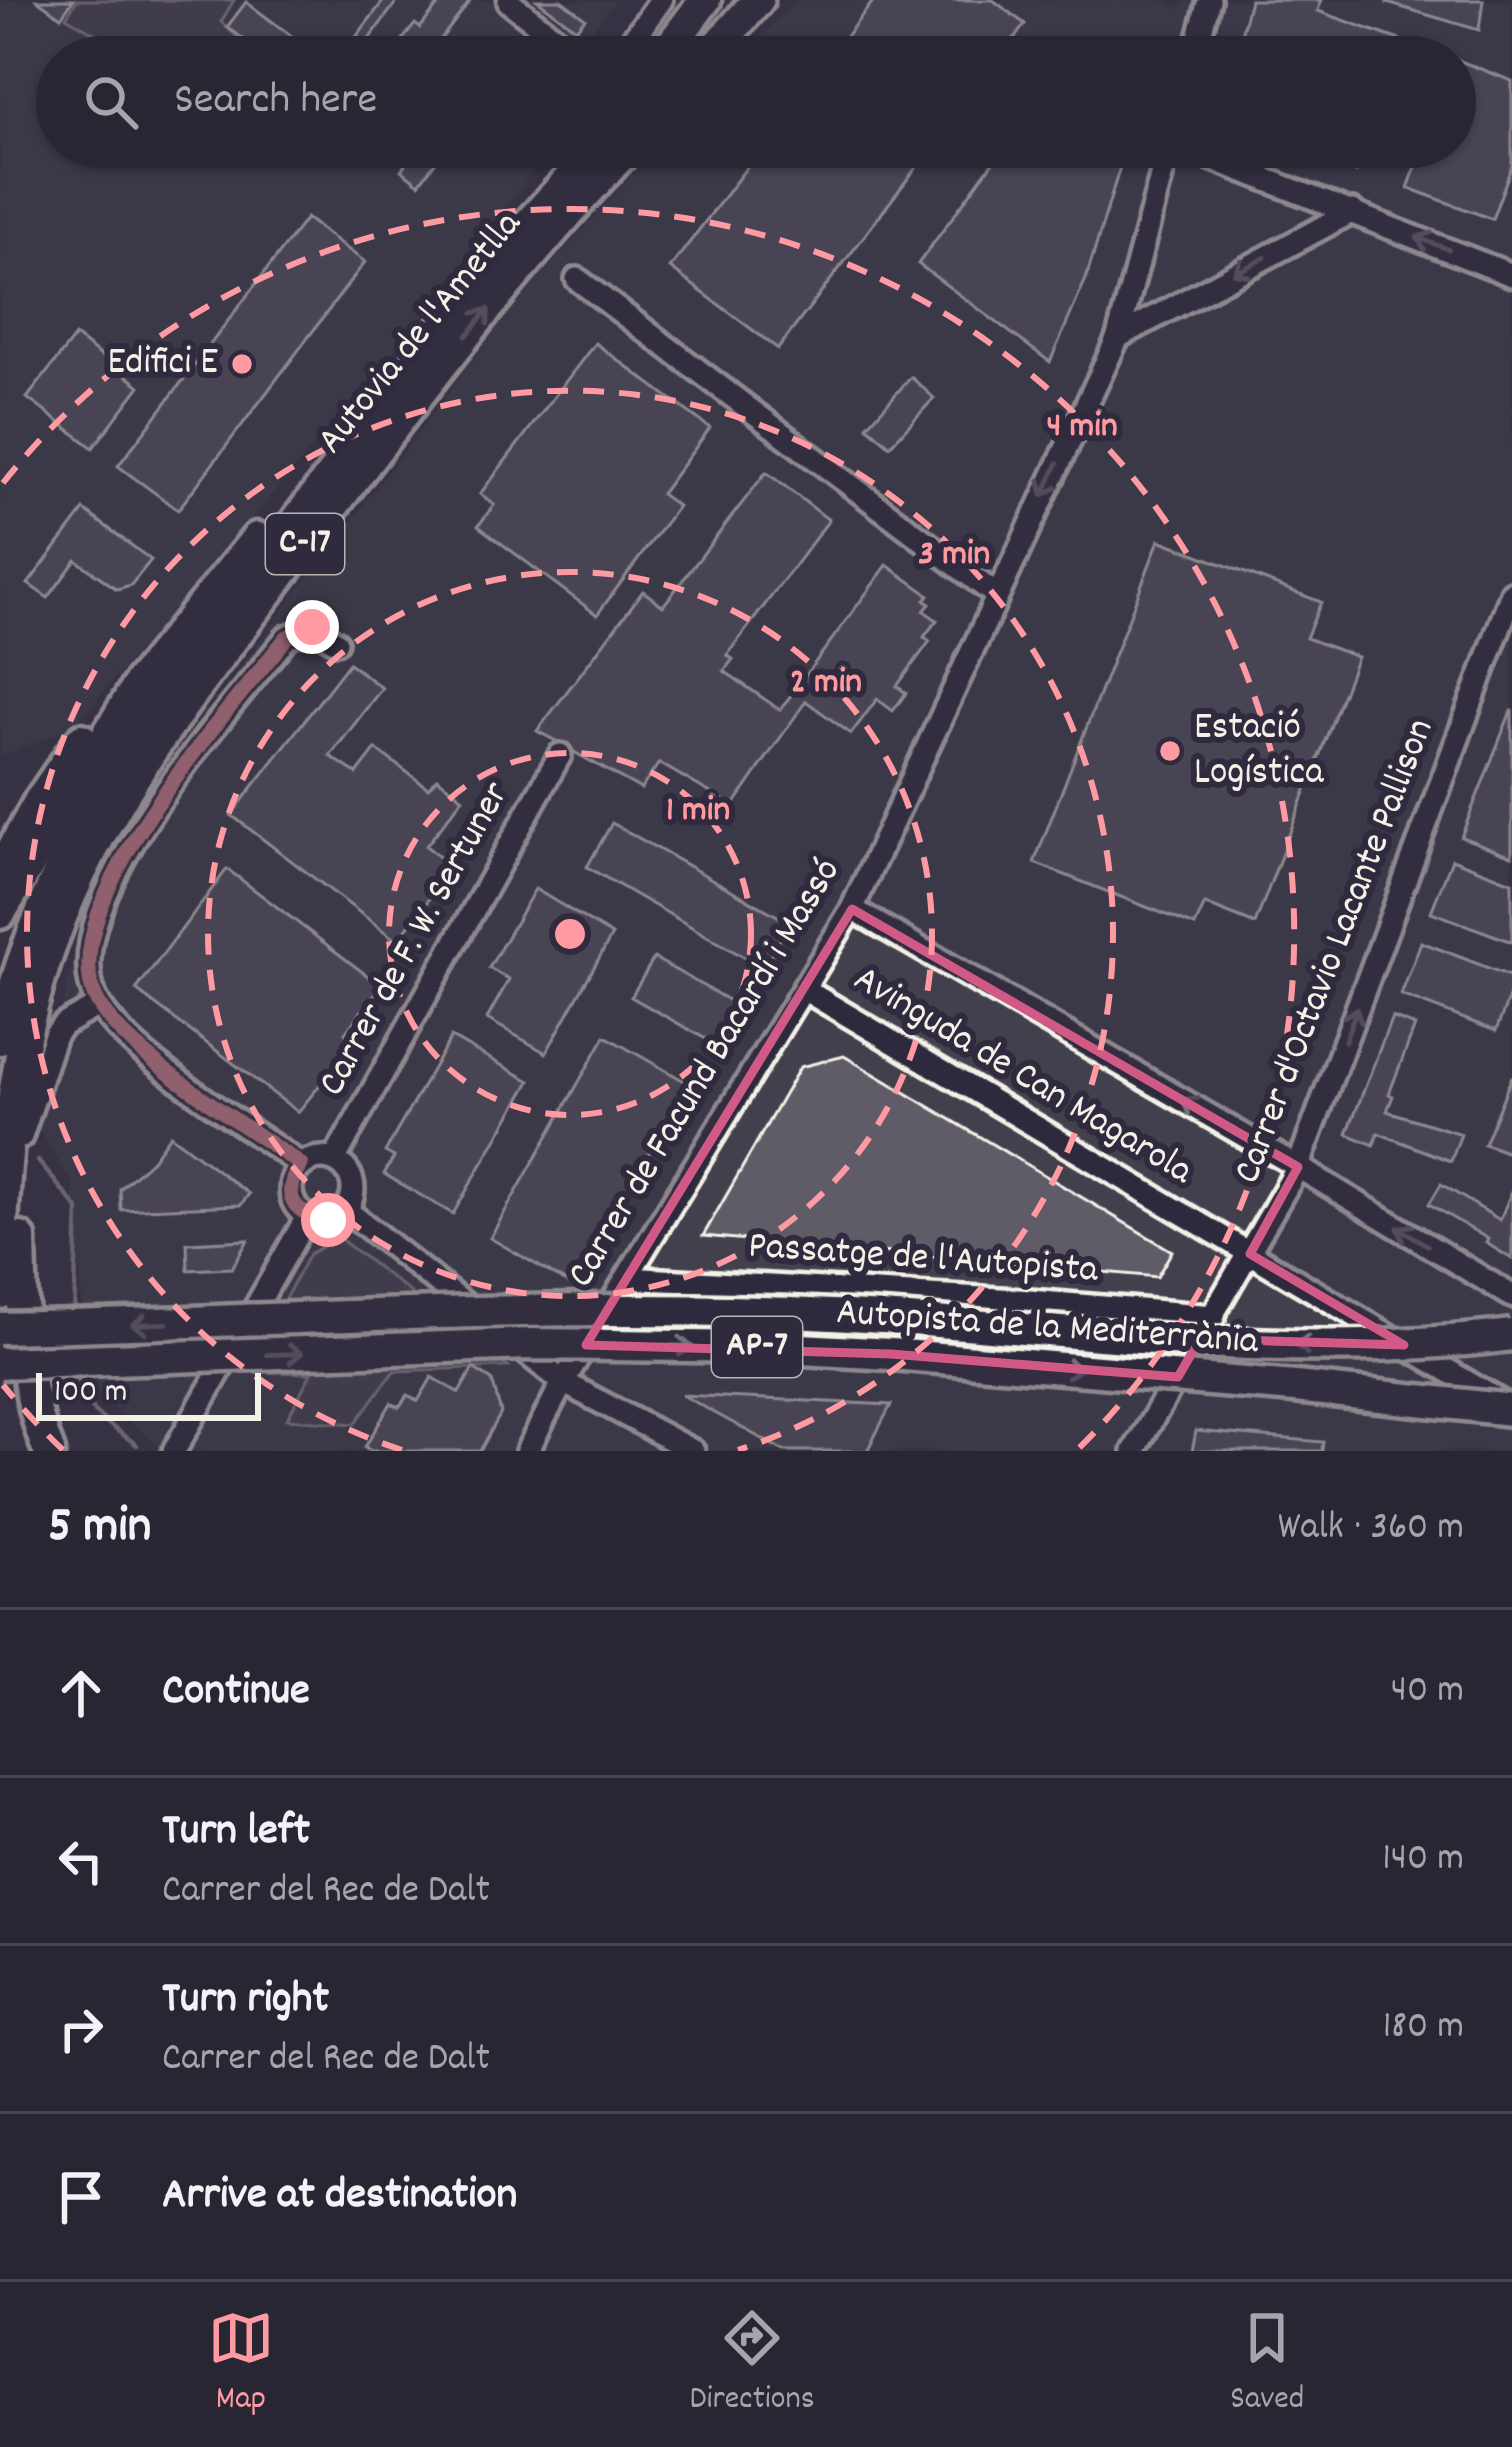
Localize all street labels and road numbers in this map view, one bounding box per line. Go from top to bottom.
street label: Autovia de l'Ametlla [306,200,537,467]
road number: C-17 [266,514,344,574]
street label: Carrer d'Octavio Lacante Pallison [1222,712,1450,1192]
street label: Carrer de F. W. Sertuner [307,772,526,1107]
street label: Carrer de Facund Bacardí i Massó [556,849,856,1299]
street label: Avinguda de Can Magarola [842,954,1203,1201]
street label: Passatge de l'Autopista [746,1220,1100,1300]
street label: Autopista de la Mediterrània [834,1287,1260,1371]
road number: AP-7 [712,1317,802,1377]

